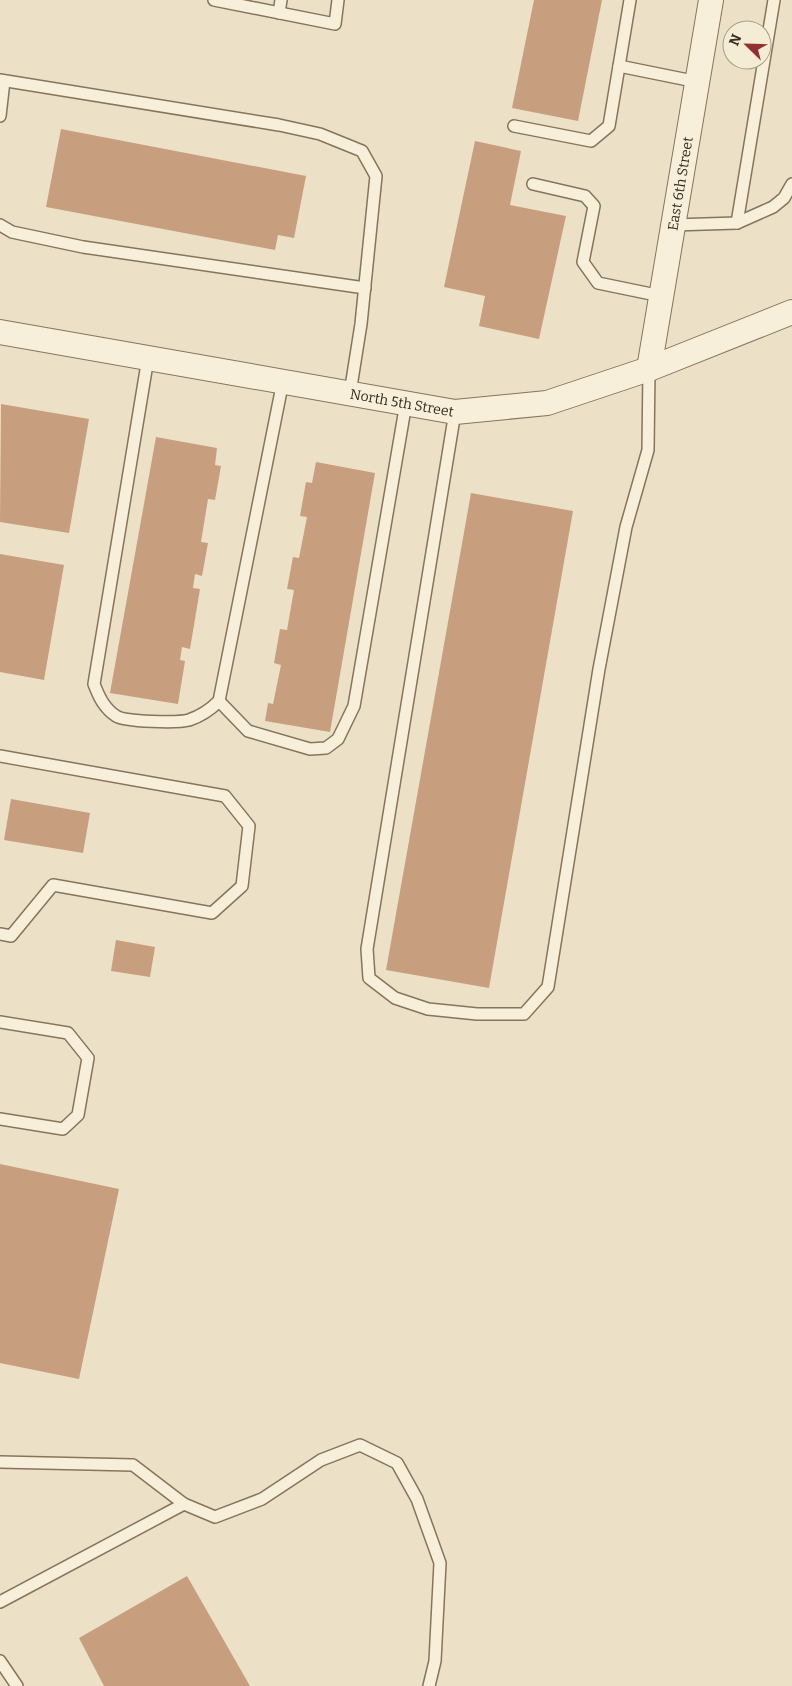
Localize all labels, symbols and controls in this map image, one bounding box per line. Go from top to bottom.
north arrow [722,20,772,70]
text: N [726,32,746,48]
street label: East 6th Street [664,135,696,232]
street label: North 5th Street [349,385,455,420]

